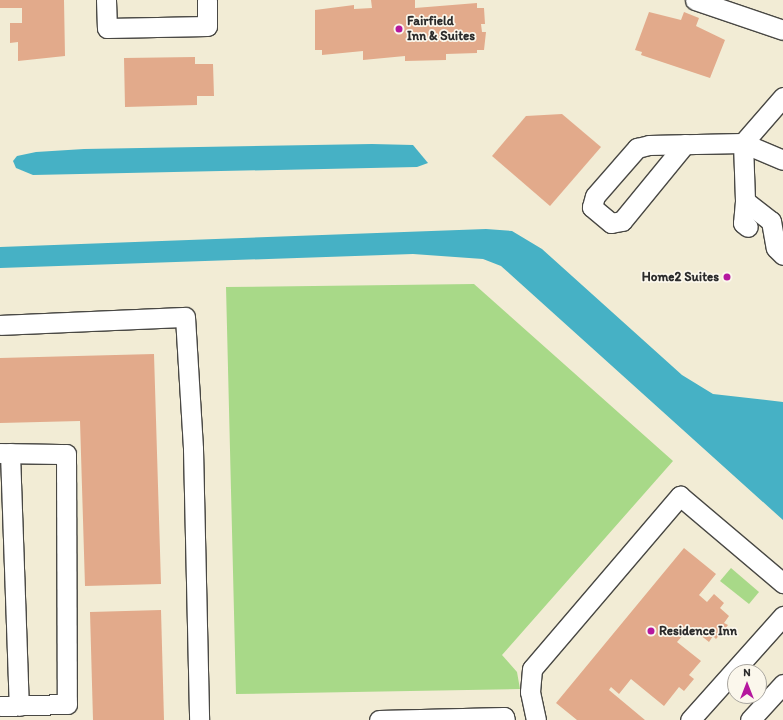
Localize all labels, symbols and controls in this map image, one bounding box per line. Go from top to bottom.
place label: Fairfield Inn & Suites [407,14,475,45]
marker: Fairfield Inn & Suites [394,24,404,34]
place label: Home2 Suites [642,269,719,285]
marker: Home2 Suites [722,272,732,282]
place label: Residence Inn [659,623,737,639]
marker: Residence Inn [646,626,656,636]
north arrow [727,664,767,704]
text: N [743,666,751,679]

